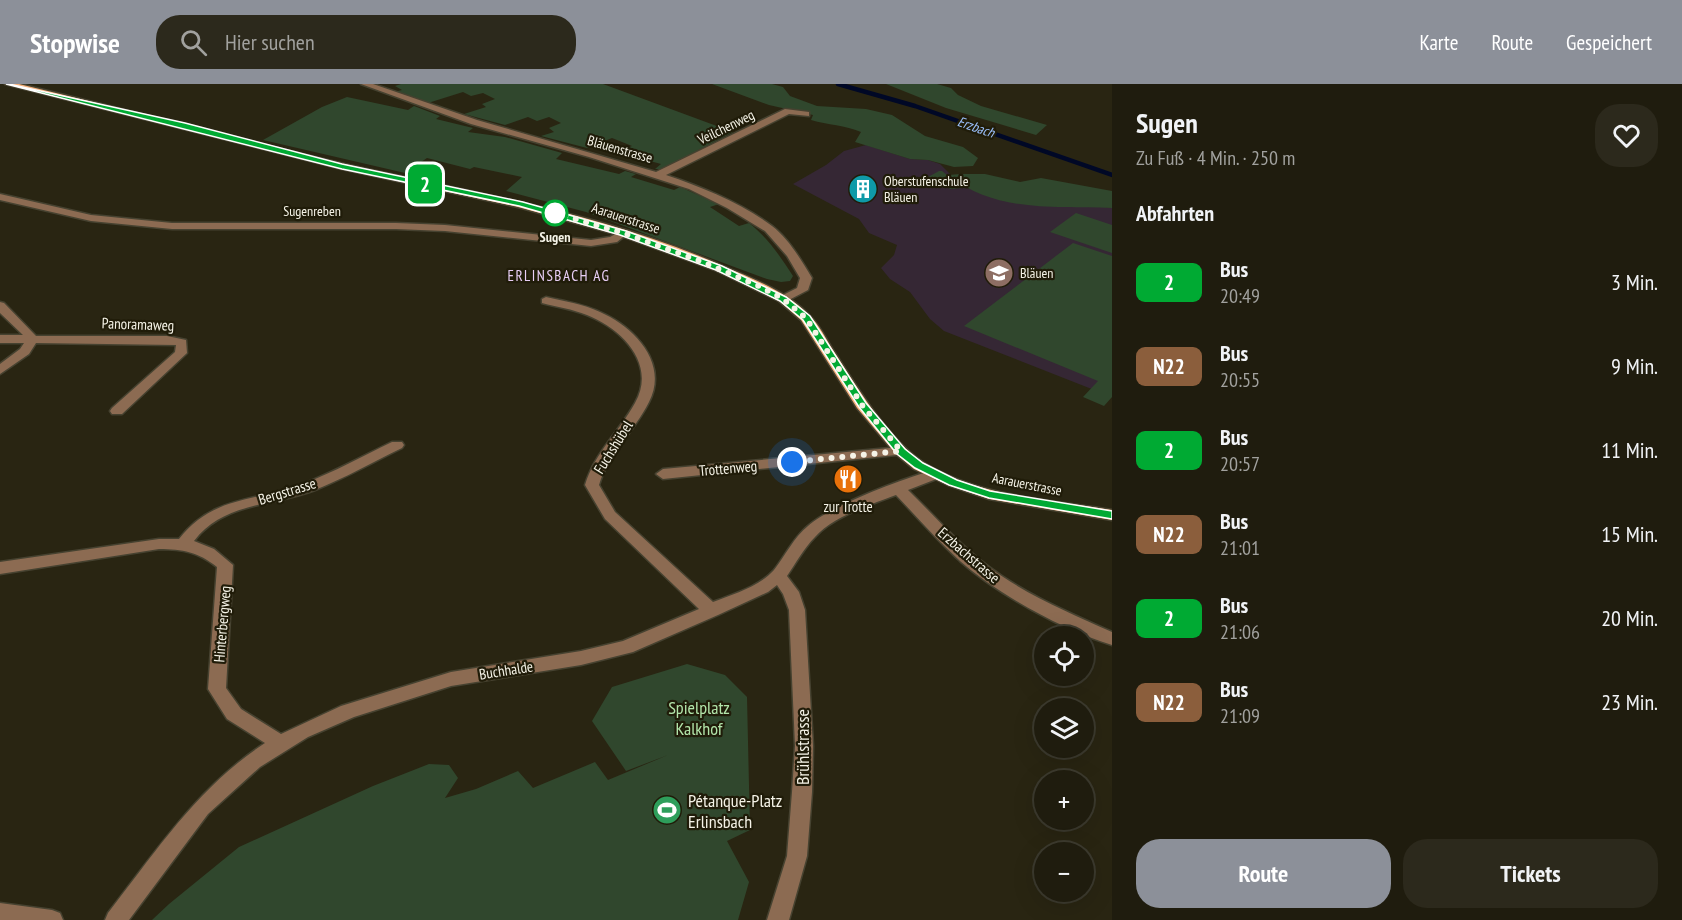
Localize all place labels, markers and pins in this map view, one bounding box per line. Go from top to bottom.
place label: Oberstufenschule Bläuen [884,172,969,206]
building icon: Oberstufenschule Bläuen [847,173,879,205]
marker: Sugen [542,200,568,226]
place label: Sugen [540,228,570,246]
school or university icon: Bläuen [983,257,1015,289]
place label: Bläuen [1020,264,1053,282]
restaurant icon: zur Trotte [832,463,864,495]
place label: zur Trotte [823,497,873,516]
place label: Pétanque-Platz Erlinsbach [688,789,782,833]
sports icon: Pétanque-Platz Erlinsbach [651,794,683,826]

